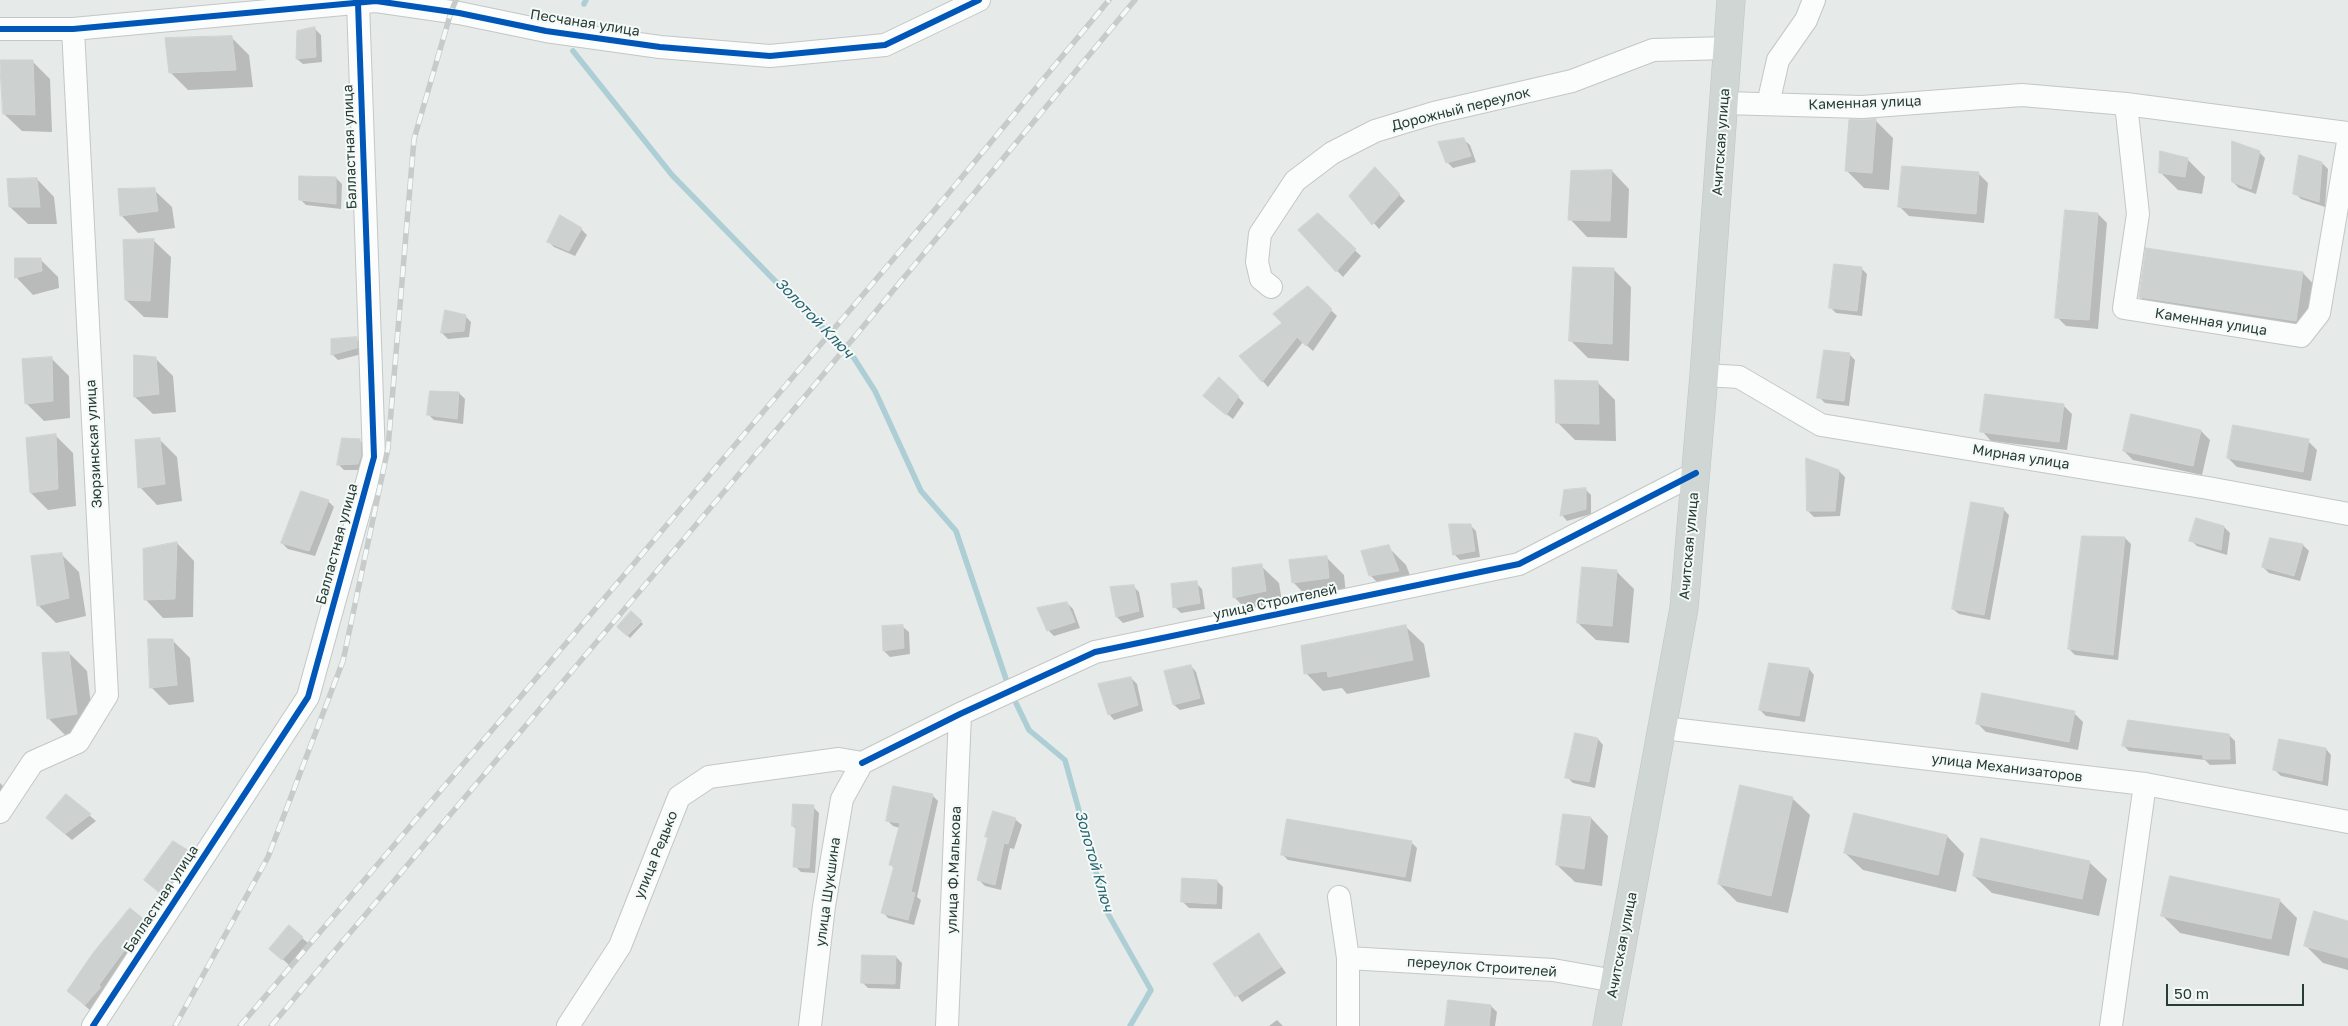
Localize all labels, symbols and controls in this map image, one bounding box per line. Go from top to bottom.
street label: Песчаная улица [529,6,641,40]
street label: Балластная улица [339,84,361,210]
street label: Дорожный переулок [1390,84,1532,134]
street label: Ачитская улица [1709,88,1733,196]
street label: Каменная улица [1808,93,1922,113]
water label: Золотой Ключ [771,274,857,362]
street label: Каменная улица [2154,305,2268,339]
street label: Зюрзинская улица [82,379,106,509]
street label: Мирная улица [1971,441,2071,473]
street label: Балластная улица [313,481,361,607]
street label: Ачитская улица [1676,492,1702,600]
street label: улица Строителей [1212,581,1338,623]
street label: улица Механизаторов [1930,750,2084,786]
street label: улица Ф.Малькова [943,806,965,934]
street label: улица Редько [631,808,681,902]
water label: Золотой Ключ [1071,808,1117,914]
street label: улица Шукшина [812,836,844,948]
street label: Балластная улица [120,842,202,956]
street label: Ачитская улица [1603,890,1641,1000]
street label: переулок Строителей [1407,953,1557,981]
scale bar [2168,974,2306,1006]
text: 50 m [2174,984,2209,1002]

